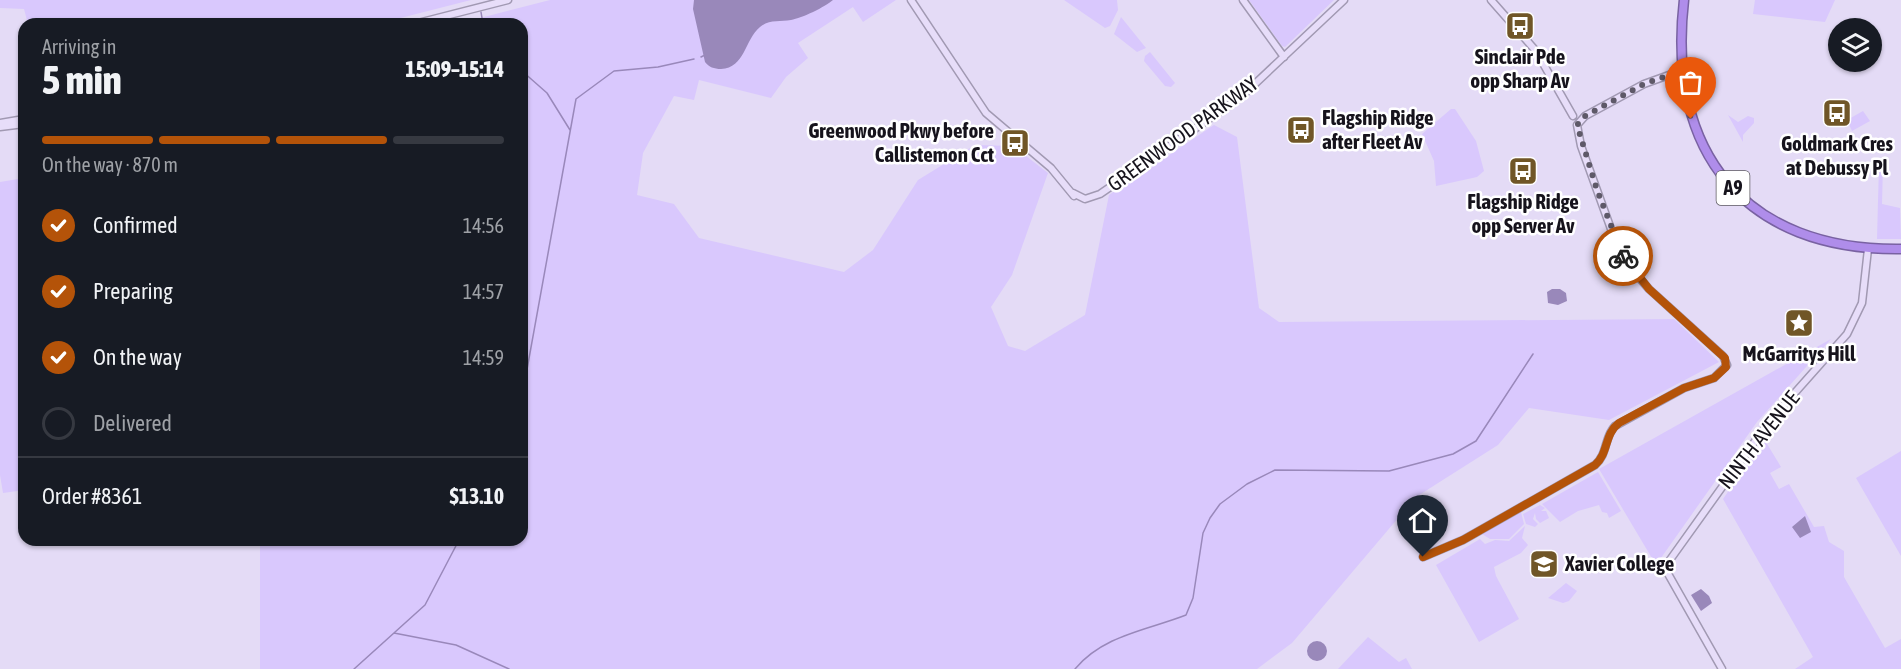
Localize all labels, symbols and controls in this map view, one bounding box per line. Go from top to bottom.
bus stop icon: Sinclair Pde opp Sharp Av [1504,10,1536,42]
map controls [1828,18,1882,72]
button: layers [1828,18,1882,72]
text: Arriving in [42,35,116,58]
place label: Sinclair Pde opp Sharp Av [1470,44,1570,92]
text: 15:09–15:14 [405,56,504,82]
pin [1665,57,1716,119]
text: 5 min [42,58,122,102]
icon: bag [1674,66,1707,99]
street label: GREENWOOD PARKWAY [1103,70,1263,196]
bus stop icon: Goldmark Cres at Debussy Pl [1821,97,1853,129]
place label: Flagship Ridge after Fleet Av [1322,105,1434,153]
bus stop icon: Flagship Ridge after Fleet Av [1285,114,1317,146]
place label: Greenwood Pkwy before Callistemon Cct [808,118,994,166]
bus stop icon: Greenwood Pkwy before Callistemon Cct [999,127,1031,159]
place label: Goldmark Cres at Debussy Pl [1781,131,1894,179]
text: On the way · 870 m [42,153,178,176]
bus stop icon: Flagship Ridge opp Server Av [1507,155,1539,187]
road number: A9 [1716,171,1750,205]
place label: Flagship Ridge opp Server Av [1467,189,1579,237]
icon: check [42,209,75,242]
text: Confirmed [93,212,178,238]
text: 14:56 [463,214,504,237]
courier [1593,226,1653,286]
icon: bike [1607,240,1640,273]
icon: check [42,275,75,308]
text: Preparing [93,278,173,304]
text: 14:57 [463,280,504,303]
place icon: McGarritys Hill [1783,307,1815,339]
icon: check [42,341,75,374]
place label: McGarritys Hill [1742,341,1856,365]
text: On the way [93,344,182,370]
text: 14:59 [463,346,504,369]
street label: NINTH AVENUE [1713,386,1804,493]
text: Delivered [93,410,172,436]
text: Order #8361 [42,483,142,509]
text: $13.10 [449,483,504,509]
pin [1397,495,1448,557]
icon: home [1406,504,1439,537]
school or university icon: Xavier College [1528,548,1560,580]
place label: Xavier College [1564,551,1674,575]

